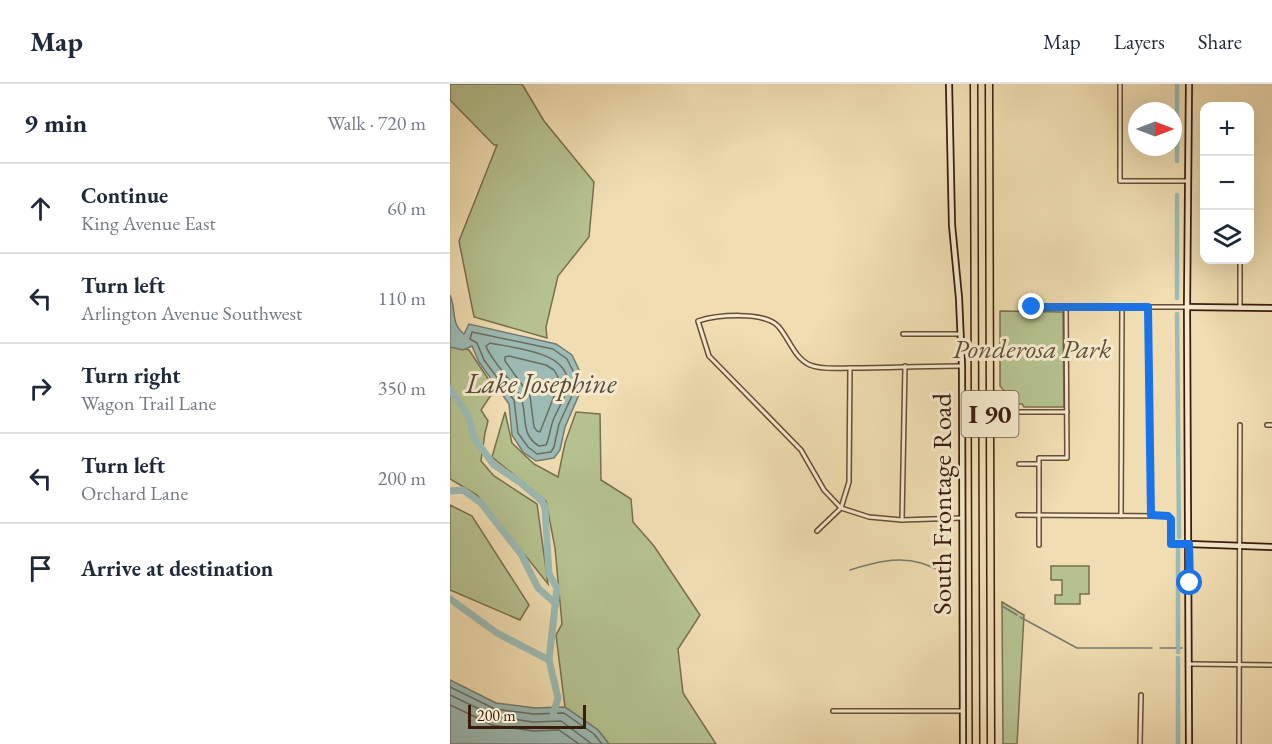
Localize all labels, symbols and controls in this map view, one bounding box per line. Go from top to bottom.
text: Map [30,23,83,59]
text: Map [1043,28,1081,55]
text: Layers [1114,28,1165,55]
text: Share [1198,28,1242,55]
north arrow [1128,102,1182,156]
map controls [1200,102,1254,264]
button: + [1200,102,1254,156]
text: 9 min [24,106,87,140]
text: Walk · 720 m [327,110,426,136]
button: − [1200,156,1254,210]
text: Continue [81,181,168,210]
icon: ahead [24,192,57,225]
text: 60 m [387,195,426,221]
text: King Avenue East [81,210,216,236]
button: layers [1200,210,1254,264]
text: Turn left [81,271,165,300]
icon: left [24,282,57,315]
text: 110 m [378,285,426,311]
route end [1018,293,1044,319]
text: Arlington Avenue Southwest [81,300,302,326]
park label: Ponderosa Park [953,331,1111,366]
text: Turn right [81,361,180,390]
water label: Lake Josephine [464,365,617,401]
icon: right [24,372,57,405]
text: 350 m [378,375,426,401]
text: Wagon Trail Lane [81,390,216,416]
road number: I 90 [962,391,1018,437]
street label: South Frontage Road [924,393,959,615]
text: Turn left [81,451,165,480]
icon: left [24,462,57,495]
text: 200 m [378,465,426,491]
text: Orchard Lane [81,480,188,506]
icon: arrive [24,552,57,585]
text: Arrive at destination [81,554,273,583]
route start [1176,569,1202,595]
scale bar [468,702,586,730]
text: 200 m [477,705,516,726]

